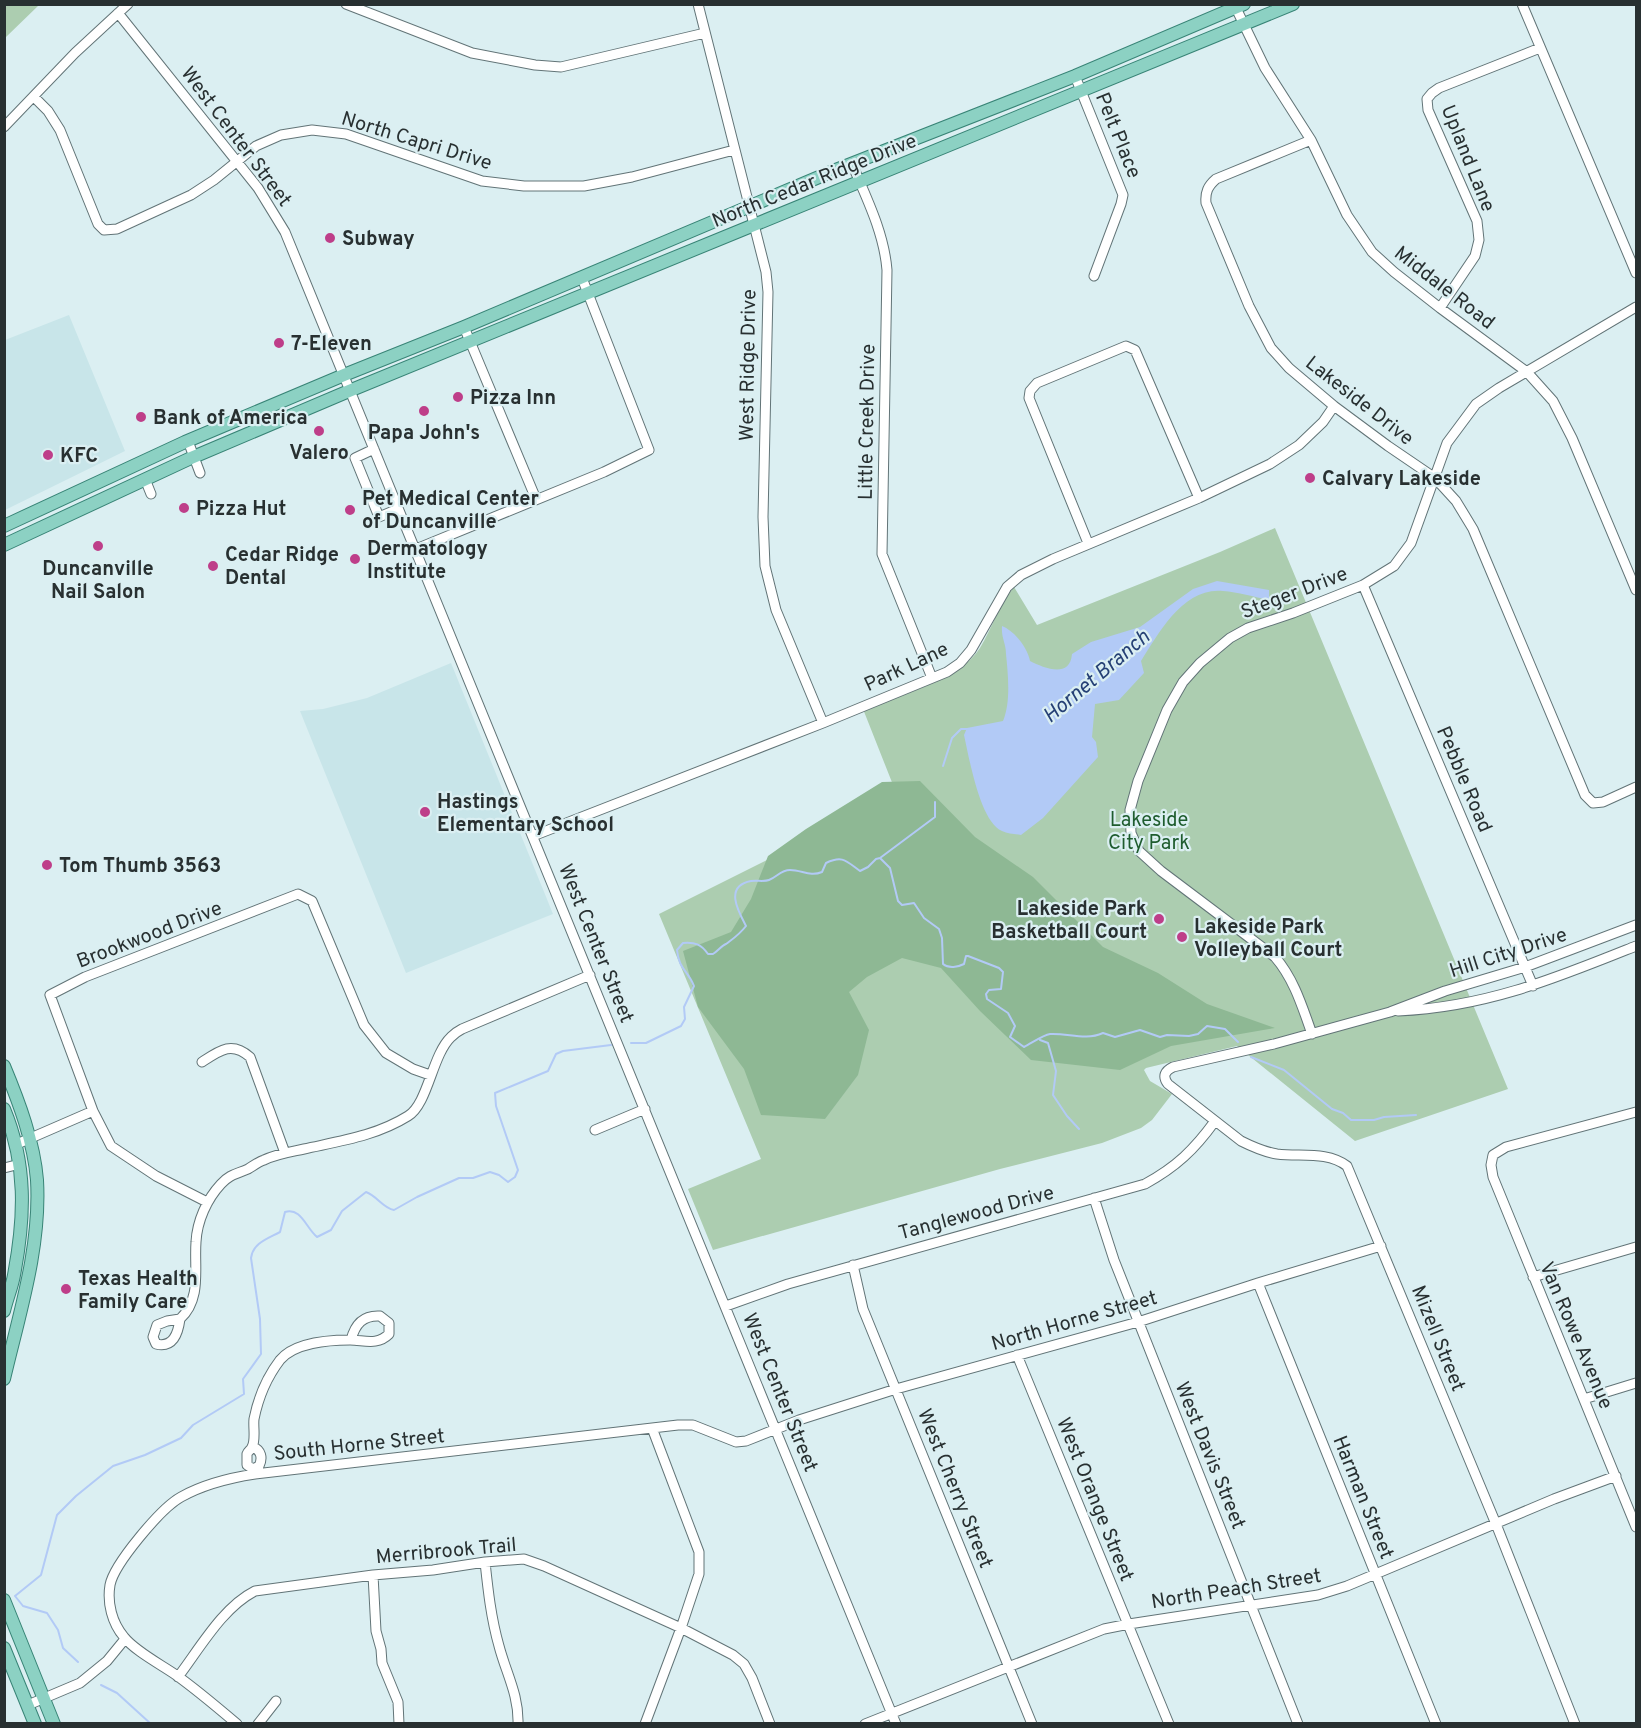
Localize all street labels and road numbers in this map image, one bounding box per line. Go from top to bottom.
street label: West Center Street [174,62,297,213]
street label: Pelt Place [1088,89,1146,183]
street label: Upland Lane [1434,102,1500,216]
street label: North Capri Drive [338,107,495,177]
street label: North Cedar Ridge Drive [708,129,921,235]
street label: Middale Road [1388,241,1500,336]
street label: West Ridge Drive [735,289,763,441]
street label: Little Creek Drive [854,344,882,500]
street label: Lakeside Drive [1299,351,1418,452]
street label: Steger Drive [1238,562,1352,626]
street label: Park Lane [860,637,953,699]
street label: Pebble Road [1429,723,1497,837]
street label: West Center Street [551,860,639,1027]
street label: Brookwood Drive [73,896,226,976]
street label: Hill City Drive [1447,923,1571,985]
street label: Tanglewood Drive [896,1181,1057,1247]
street label: Van Rowe Avenue [1532,1258,1618,1413]
street label: Mizell Street [1404,1282,1470,1396]
street label: North Horne Street [989,1286,1160,1358]
street label: West Center Street [735,1309,823,1476]
street label: West Davis Street [1168,1378,1251,1533]
street label: West Cherry Street [910,1405,998,1572]
street label: West Orange Street [1049,1414,1139,1586]
street label: South Horne Street [272,1424,446,1468]
street label: Harman Street [1326,1432,1399,1563]
street label: Merribrook Trail [375,1533,518,1571]
street label: North Peach Street [1150,1564,1323,1616]

